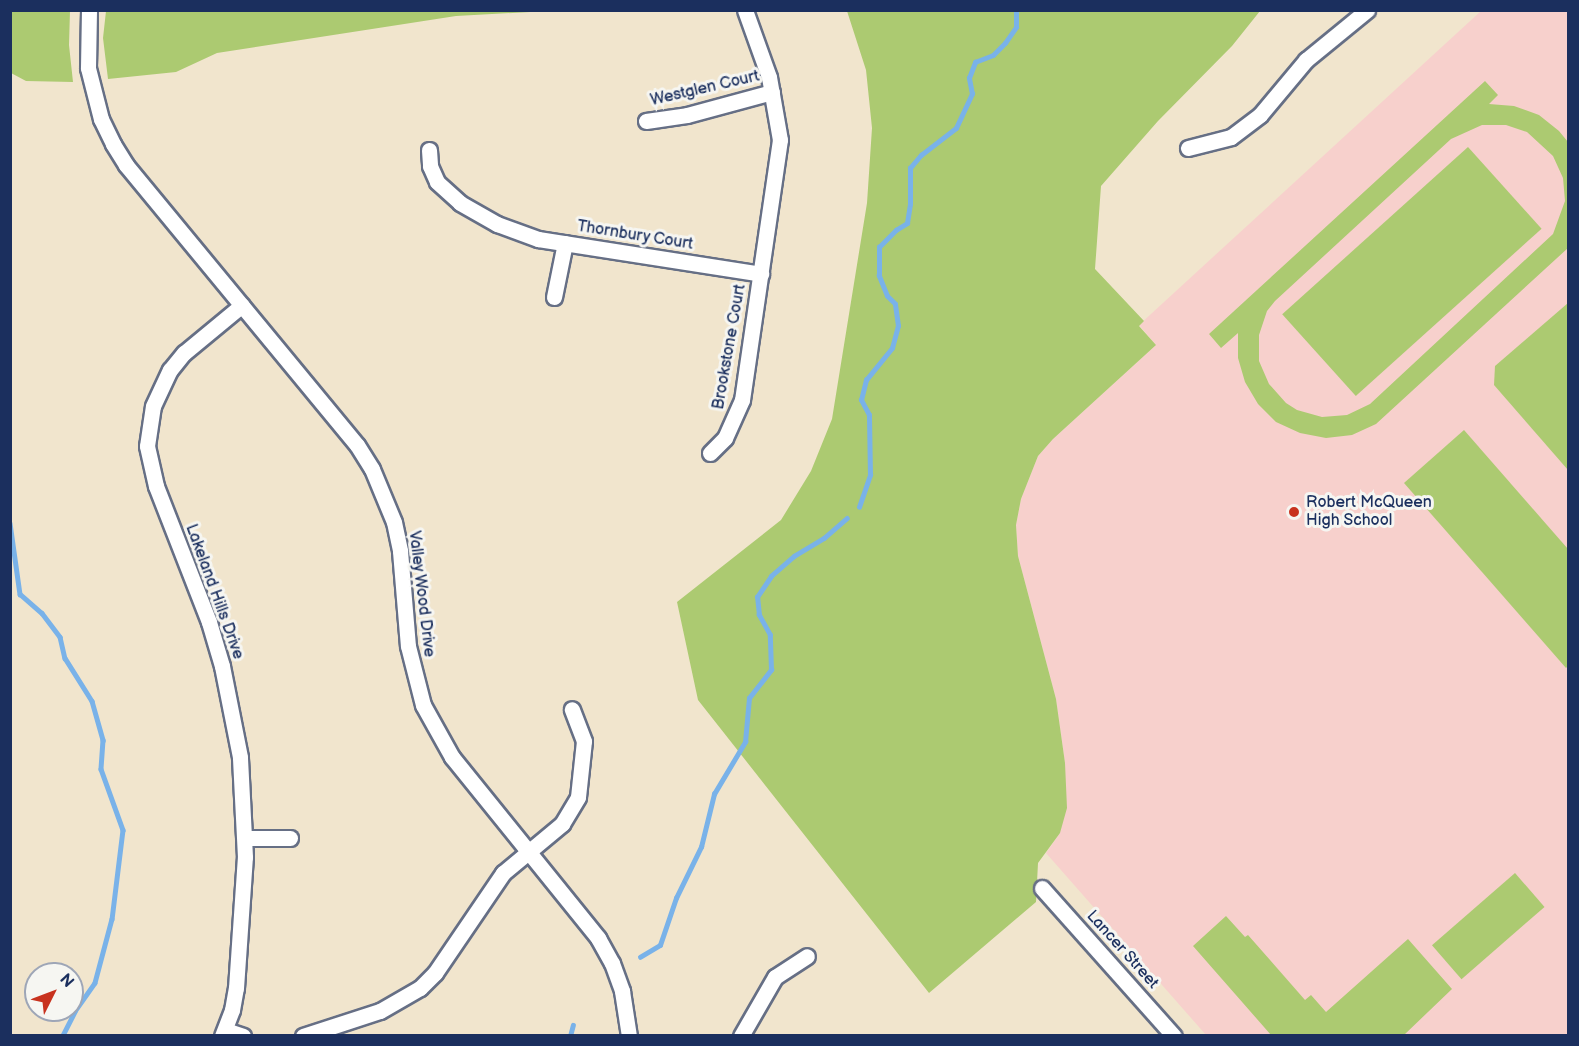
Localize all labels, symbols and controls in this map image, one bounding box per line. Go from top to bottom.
street label: Westglen Court [649,67,761,111]
street label: Thornbury Court [575,217,695,255]
street label: Brookstone Court [710,283,750,411]
place label: Robert McQueen High School [1306,493,1432,531]
marker: Robert McQueen High School [1287,505,1301,519]
street label: Lakeland Hills Drive [181,522,247,662]
street label: Valley Wood Drive [404,529,438,659]
street label: Lancer Street [1082,907,1162,993]
north arrow [24,962,84,1022]
text: N [55,970,77,992]

